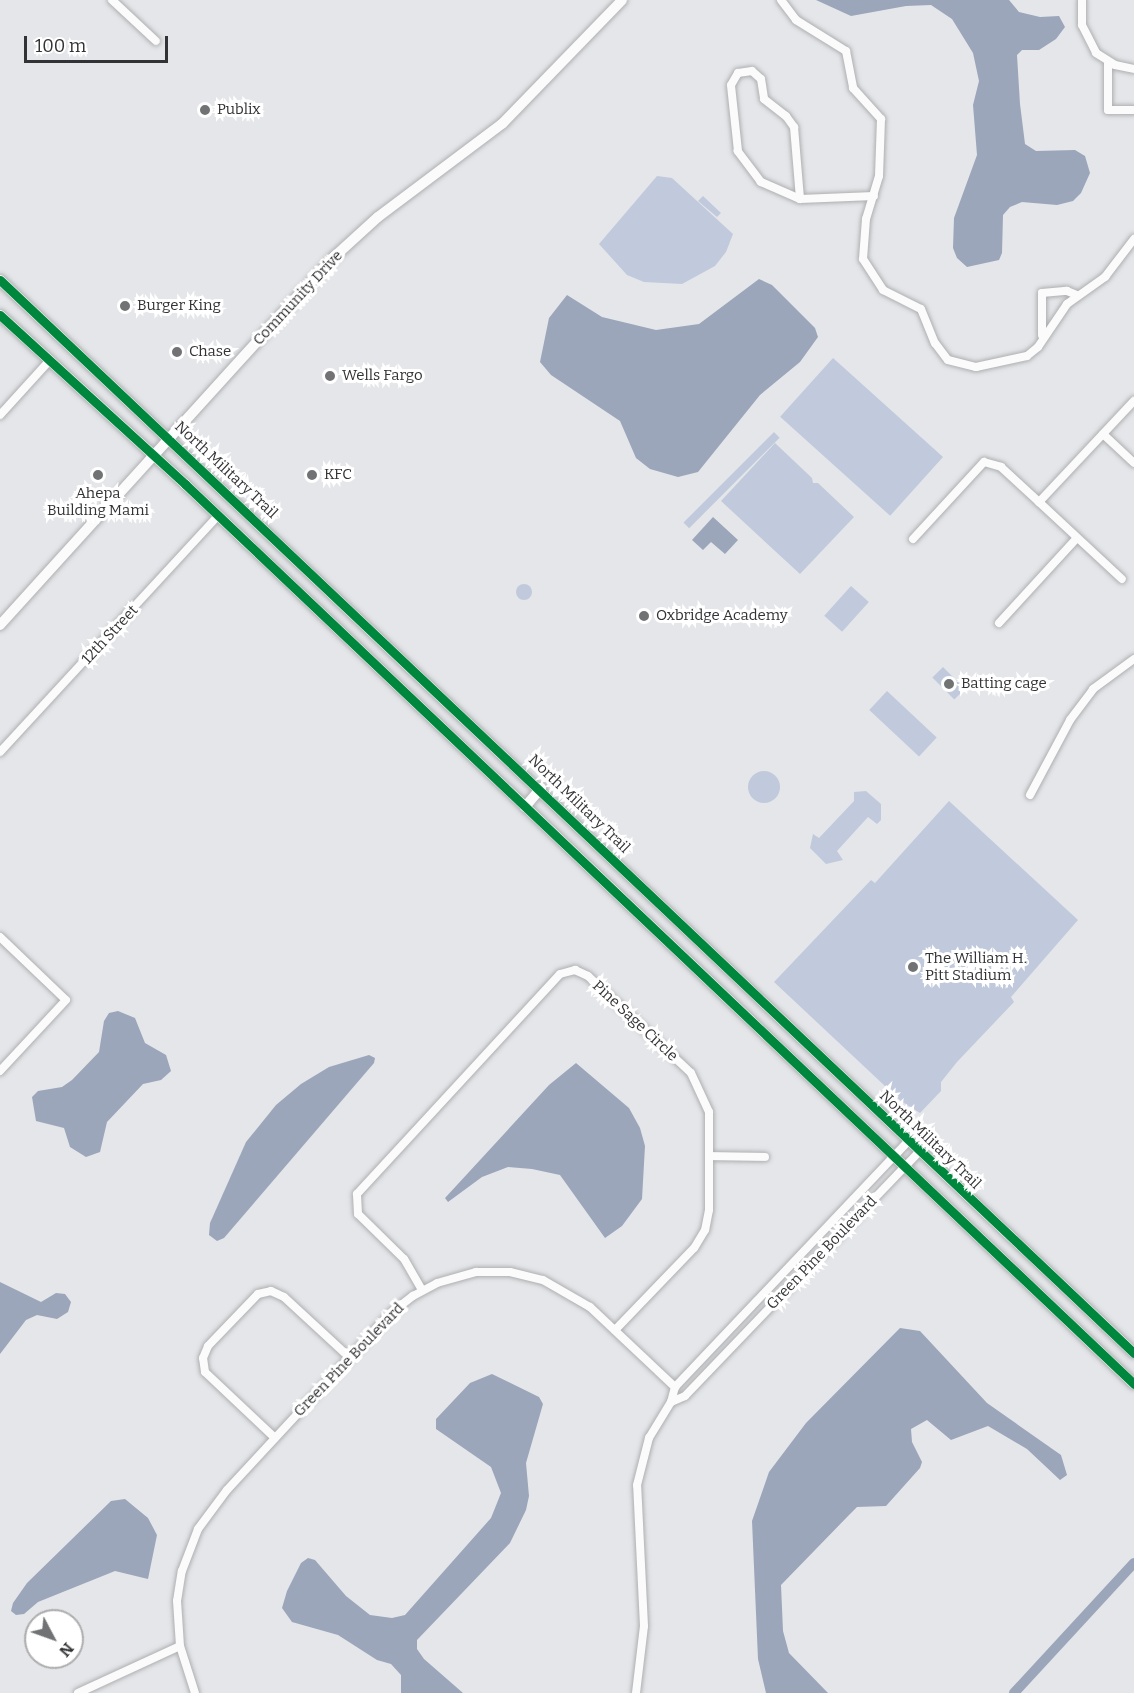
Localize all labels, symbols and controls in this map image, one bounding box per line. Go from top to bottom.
scale bar [27,24,171,62]
text: 100 m [35,35,86,57]
place label: Publix [217,101,261,119]
marker: Publix [198,103,212,117]
street label: Community Drive [249,247,347,349]
place label: Burger King [137,297,221,315]
marker: Burger King [118,299,132,313]
place label: Chase [189,343,231,361]
marker: Chase [170,345,184,359]
place label: Wells Fargo [342,367,423,385]
marker: Wells Fargo [323,369,337,383]
street label: North Military Trail [171,418,281,522]
place label: KFC [324,466,352,484]
marker: Ahepa Building Mami [91,468,105,482]
marker: KFC [305,468,319,482]
place label: Ahepa Building Mami [47,484,149,519]
street label: 12th Street [78,602,142,668]
place label: Oxbridge Academy [656,607,788,625]
marker: Oxbridge Academy [637,609,651,623]
place label: Batting cage [961,675,1047,693]
marker: Batting cage [942,677,956,691]
street label: North Military Trail [525,751,633,857]
place label: The William H. Pitt Stadium [925,949,1027,984]
marker: The William H. Pitt Stadium [906,960,920,974]
street label: Pine Sage Circle [589,977,681,1065]
street label: North Military Trail [876,1087,984,1193]
street label: Green Pine Boulevard [763,1192,881,1314]
street label: Green Pine Boulevard [290,1299,408,1421]
north arrow [24,1609,84,1669]
text: N [55,1639,78,1661]

